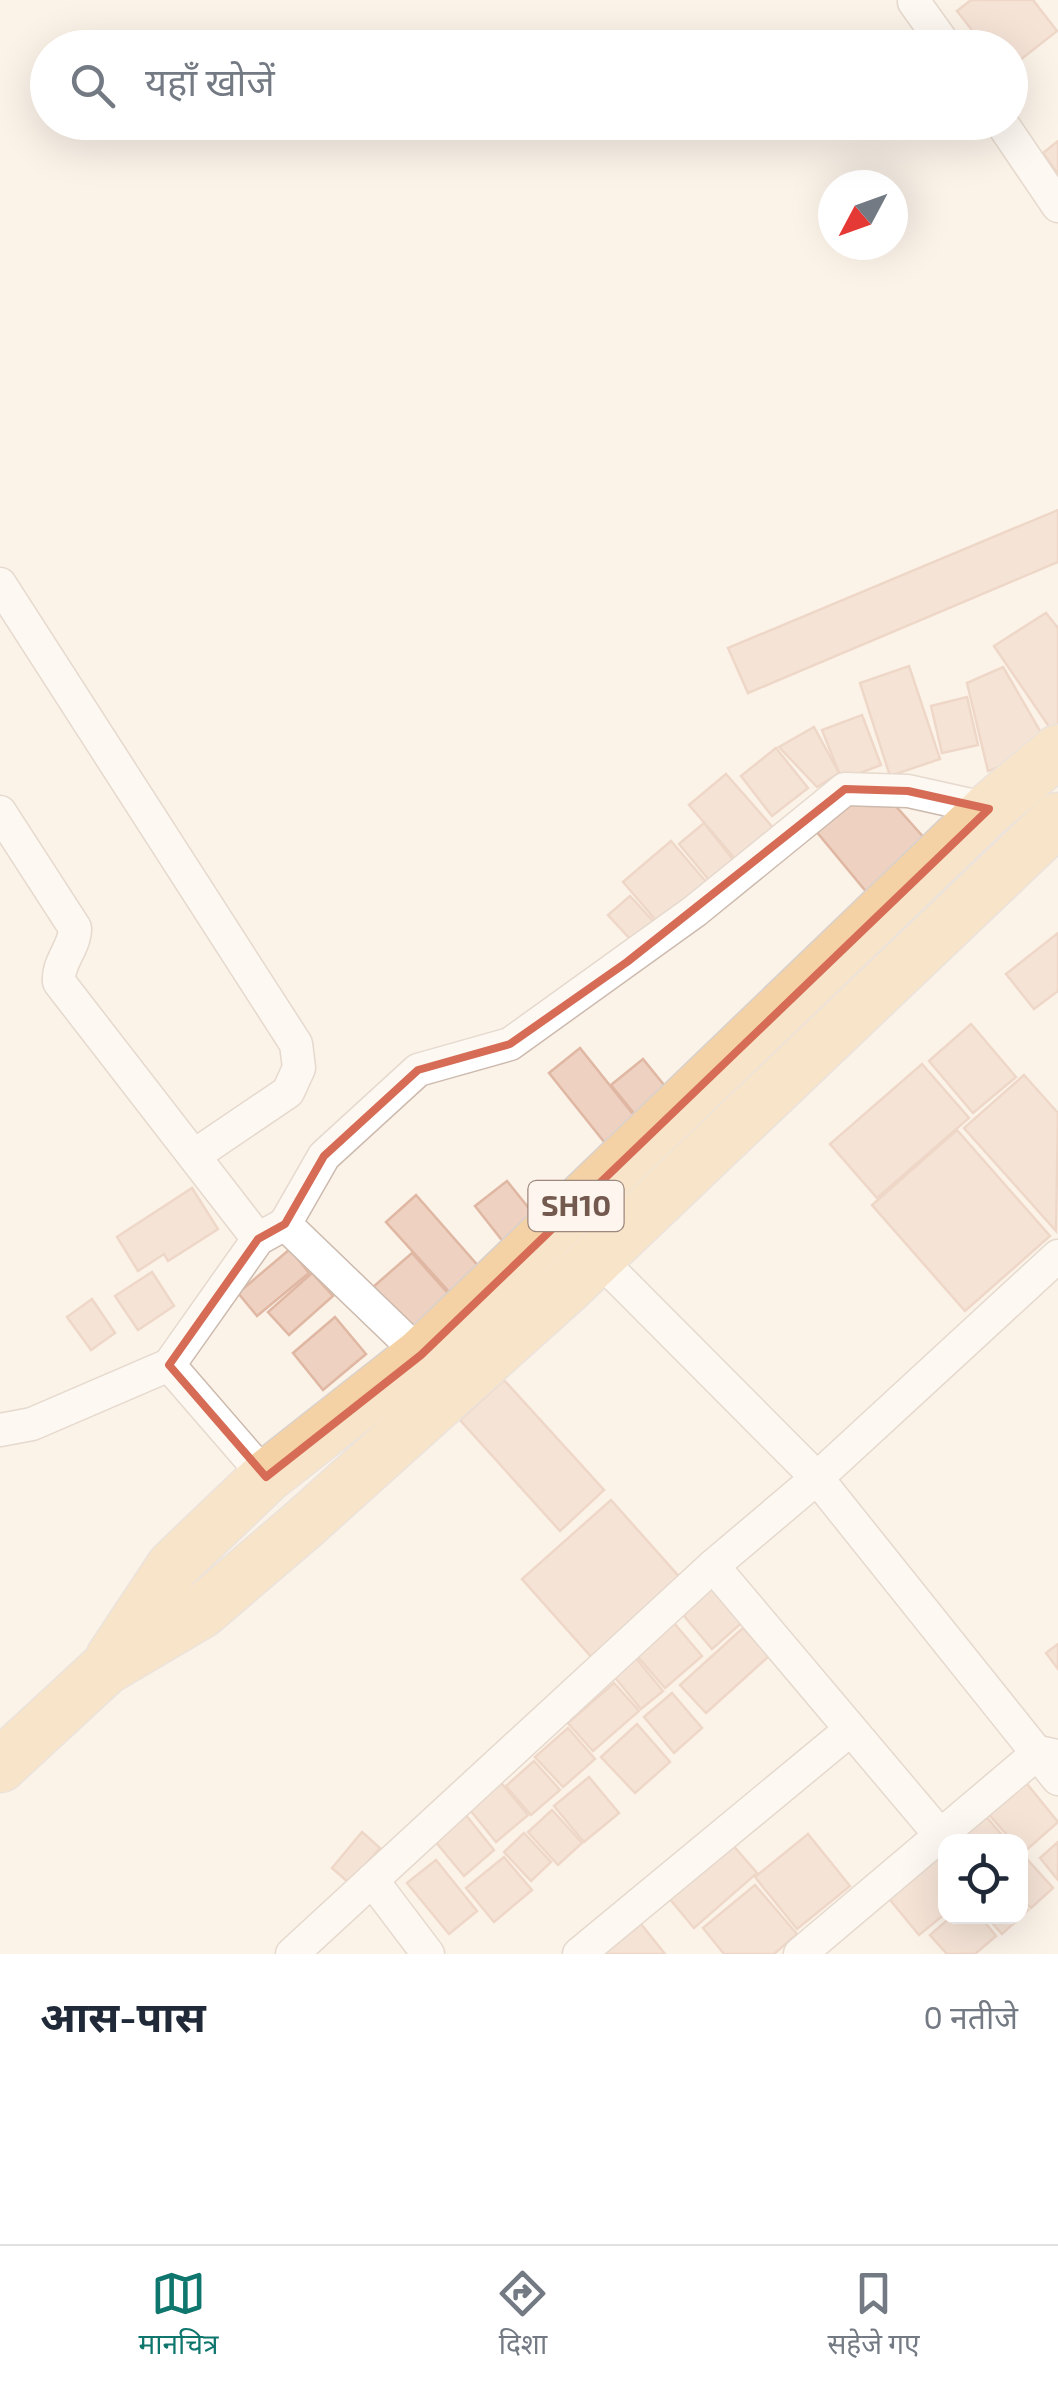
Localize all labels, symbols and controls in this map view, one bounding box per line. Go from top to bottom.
search box [30,30,1028,140]
icon: search [65,58,120,113]
text: यहाँ खोजें [145,58,275,104]
north arrow [818,170,908,260]
road number: SH10 [528,1181,624,1231]
map controls [938,1834,1028,1924]
button: locate [938,1834,1028,1924]
text: आस-पास [40,1990,206,2040]
text: 0 नतीजे [924,1997,1018,2035]
tab: मानचित्र [138,2266,219,2365]
tab: दिशा [495,2266,550,2365]
tab: सहेजे गए [827,2266,919,2365]

